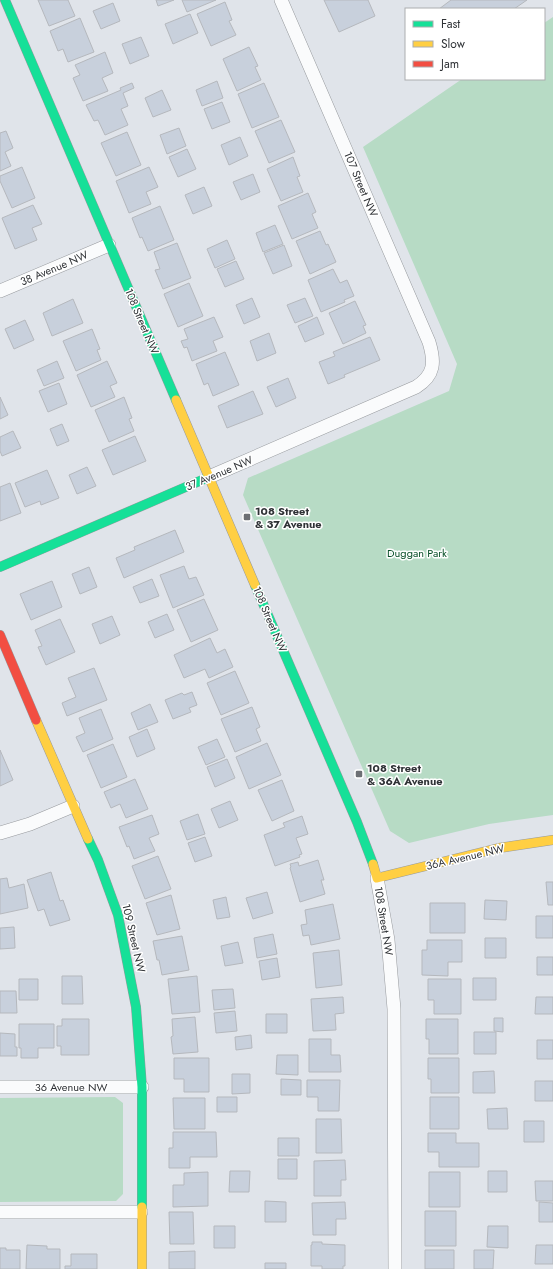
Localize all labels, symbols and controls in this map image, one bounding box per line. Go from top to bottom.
legend [405,8,545,80]
text: Fast [441,15,460,33]
text: Slow [441,35,466,53]
text: Jam [439,55,459,73]
street label: 107 Street NW [340,149,382,219]
street label: 38 Avenue NW [18,246,90,289]
street label: 108 Street NW [121,286,163,356]
street label: 37 Avenue NW [183,452,255,494]
place label: 108 Street & 37 Avenue [255,503,322,532]
marker: 108 Street & 37 Avenue [242,512,252,522]
park label: Duggan Park [387,545,447,561]
street label: 108 Street NW [249,584,291,654]
place label: 108 Street & 36A Avenue [367,760,443,789]
marker: 108 Street & 36A Avenue [354,769,364,779]
street label: 36A Avenue NW [424,840,506,874]
street label: 108 Street NW [371,885,397,957]
street label: 109 Street NW [118,902,150,974]
street label: 36 Avenue NW [35,1079,107,1095]

